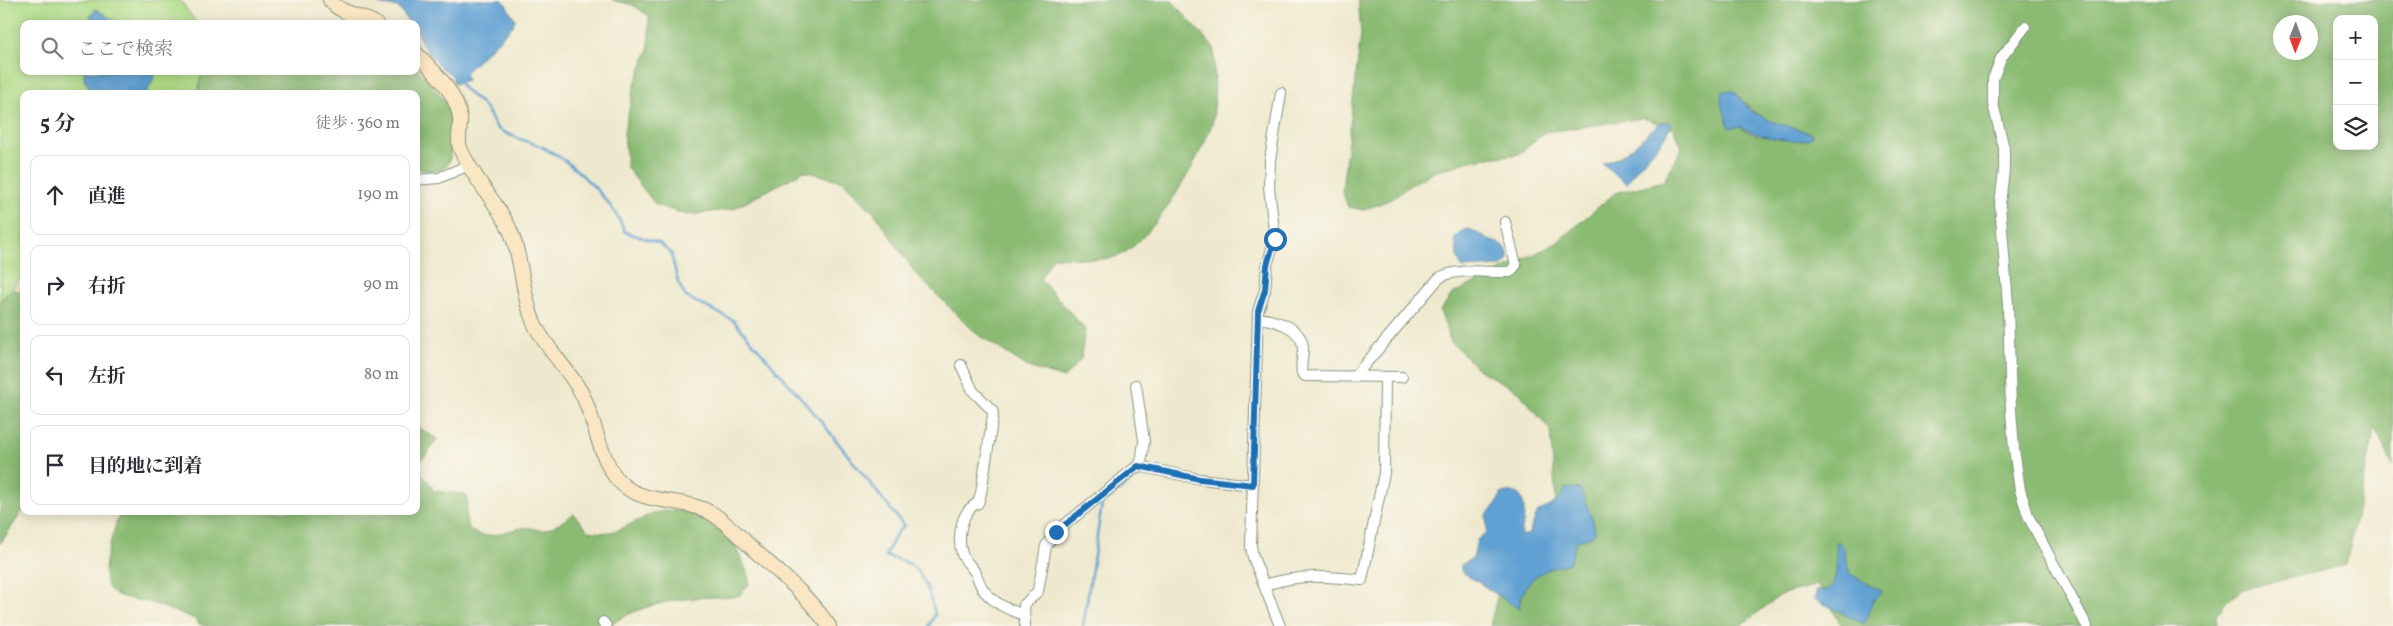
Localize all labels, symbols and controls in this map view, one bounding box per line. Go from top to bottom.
north arrow [2273,15,2318,60]
map controls [2333,15,2378,150]
button: + [2333,15,2378,60]
search box [20,20,420,75]
icon: search [38,34,66,62]
text: ここで検索 [78,37,173,63]
button: − [2333,60,2378,105]
button: layers [2333,105,2378,150]
text: 5 分 [40,110,75,139]
text: 徒歩 · 360 m [315,113,400,135]
icon: ahead [41,181,69,209]
text: 直進 [88,184,126,210]
text: 190 m [357,184,399,206]
route start [1264,228,1287,251]
icon: right [41,271,69,299]
text: 右折 [88,274,126,300]
text: 90 m [363,274,399,296]
icon: left [41,361,69,389]
text: 左折 [88,364,126,390]
text: 80 m [364,364,399,386]
icon: arrive [41,451,69,479]
text: 目的地に到着 [88,454,202,480]
route end [1045,521,1068,544]

